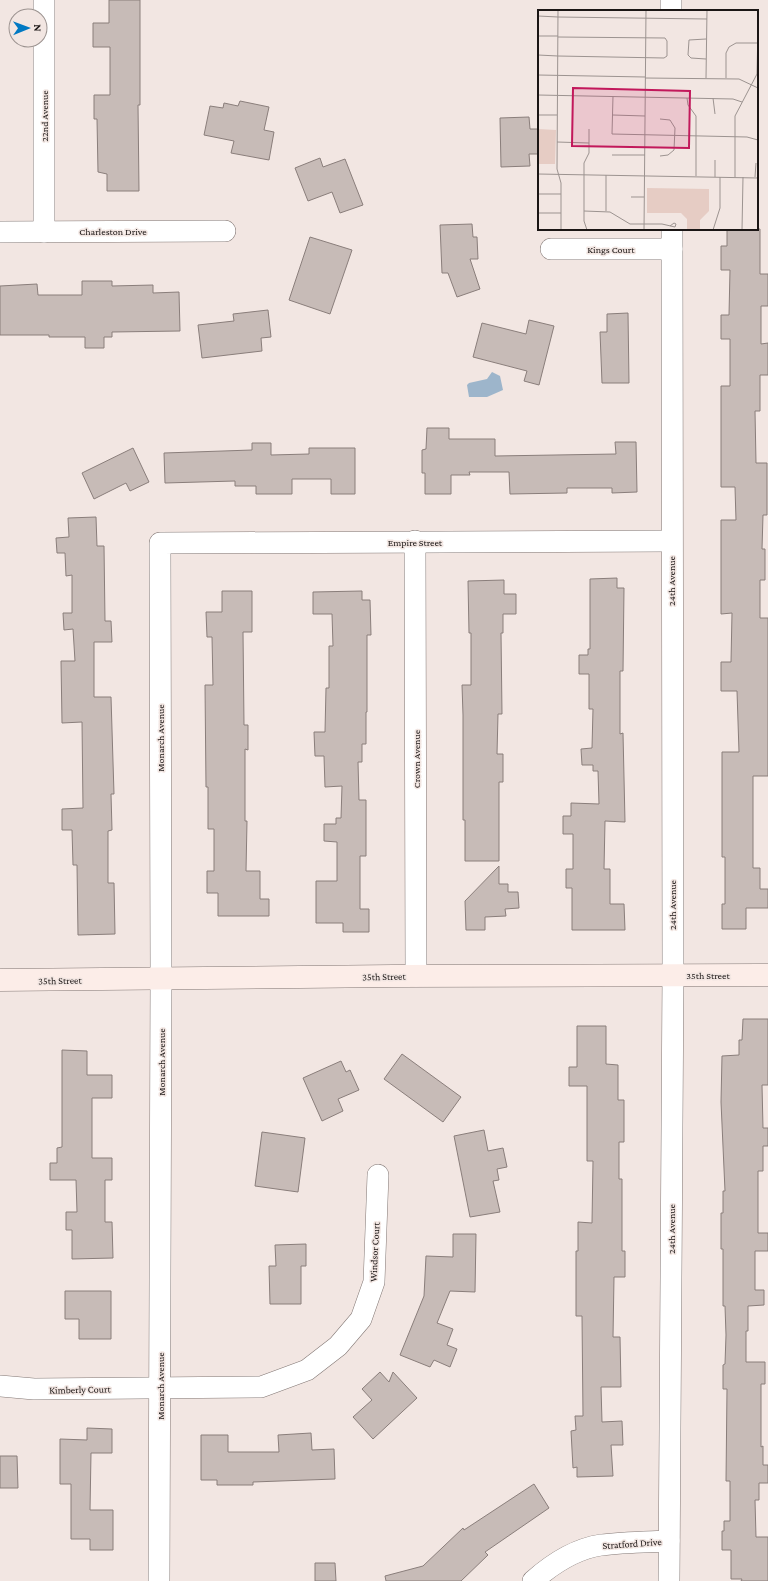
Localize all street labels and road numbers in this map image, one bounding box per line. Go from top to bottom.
street label: 22nd Avenue [39,90,50,142]
street label: Charleston Drive [79,226,147,237]
street label: Kings Court [587,244,635,255]
street label: Empire Street [388,537,443,548]
street label: 24th Avenue [666,555,677,606]
street label: Monarch Avenue [155,704,166,772]
street label: Crown Avenue [411,729,422,788]
street label: 24th Avenue [667,879,678,930]
street label: 35th Street [686,970,730,981]
street label: 35th Street [362,971,406,982]
street label: 35th Street [38,975,82,986]
street label: Monarch Avenue [156,1028,167,1096]
street label: 24th Avenue [666,1203,677,1254]
street label: Windsor Court [367,1221,382,1282]
street label: Monarch Avenue [155,1352,166,1420]
street label: Kimberly Court [49,1383,112,1396]
street label: Stratford Drive [602,1536,663,1551]

